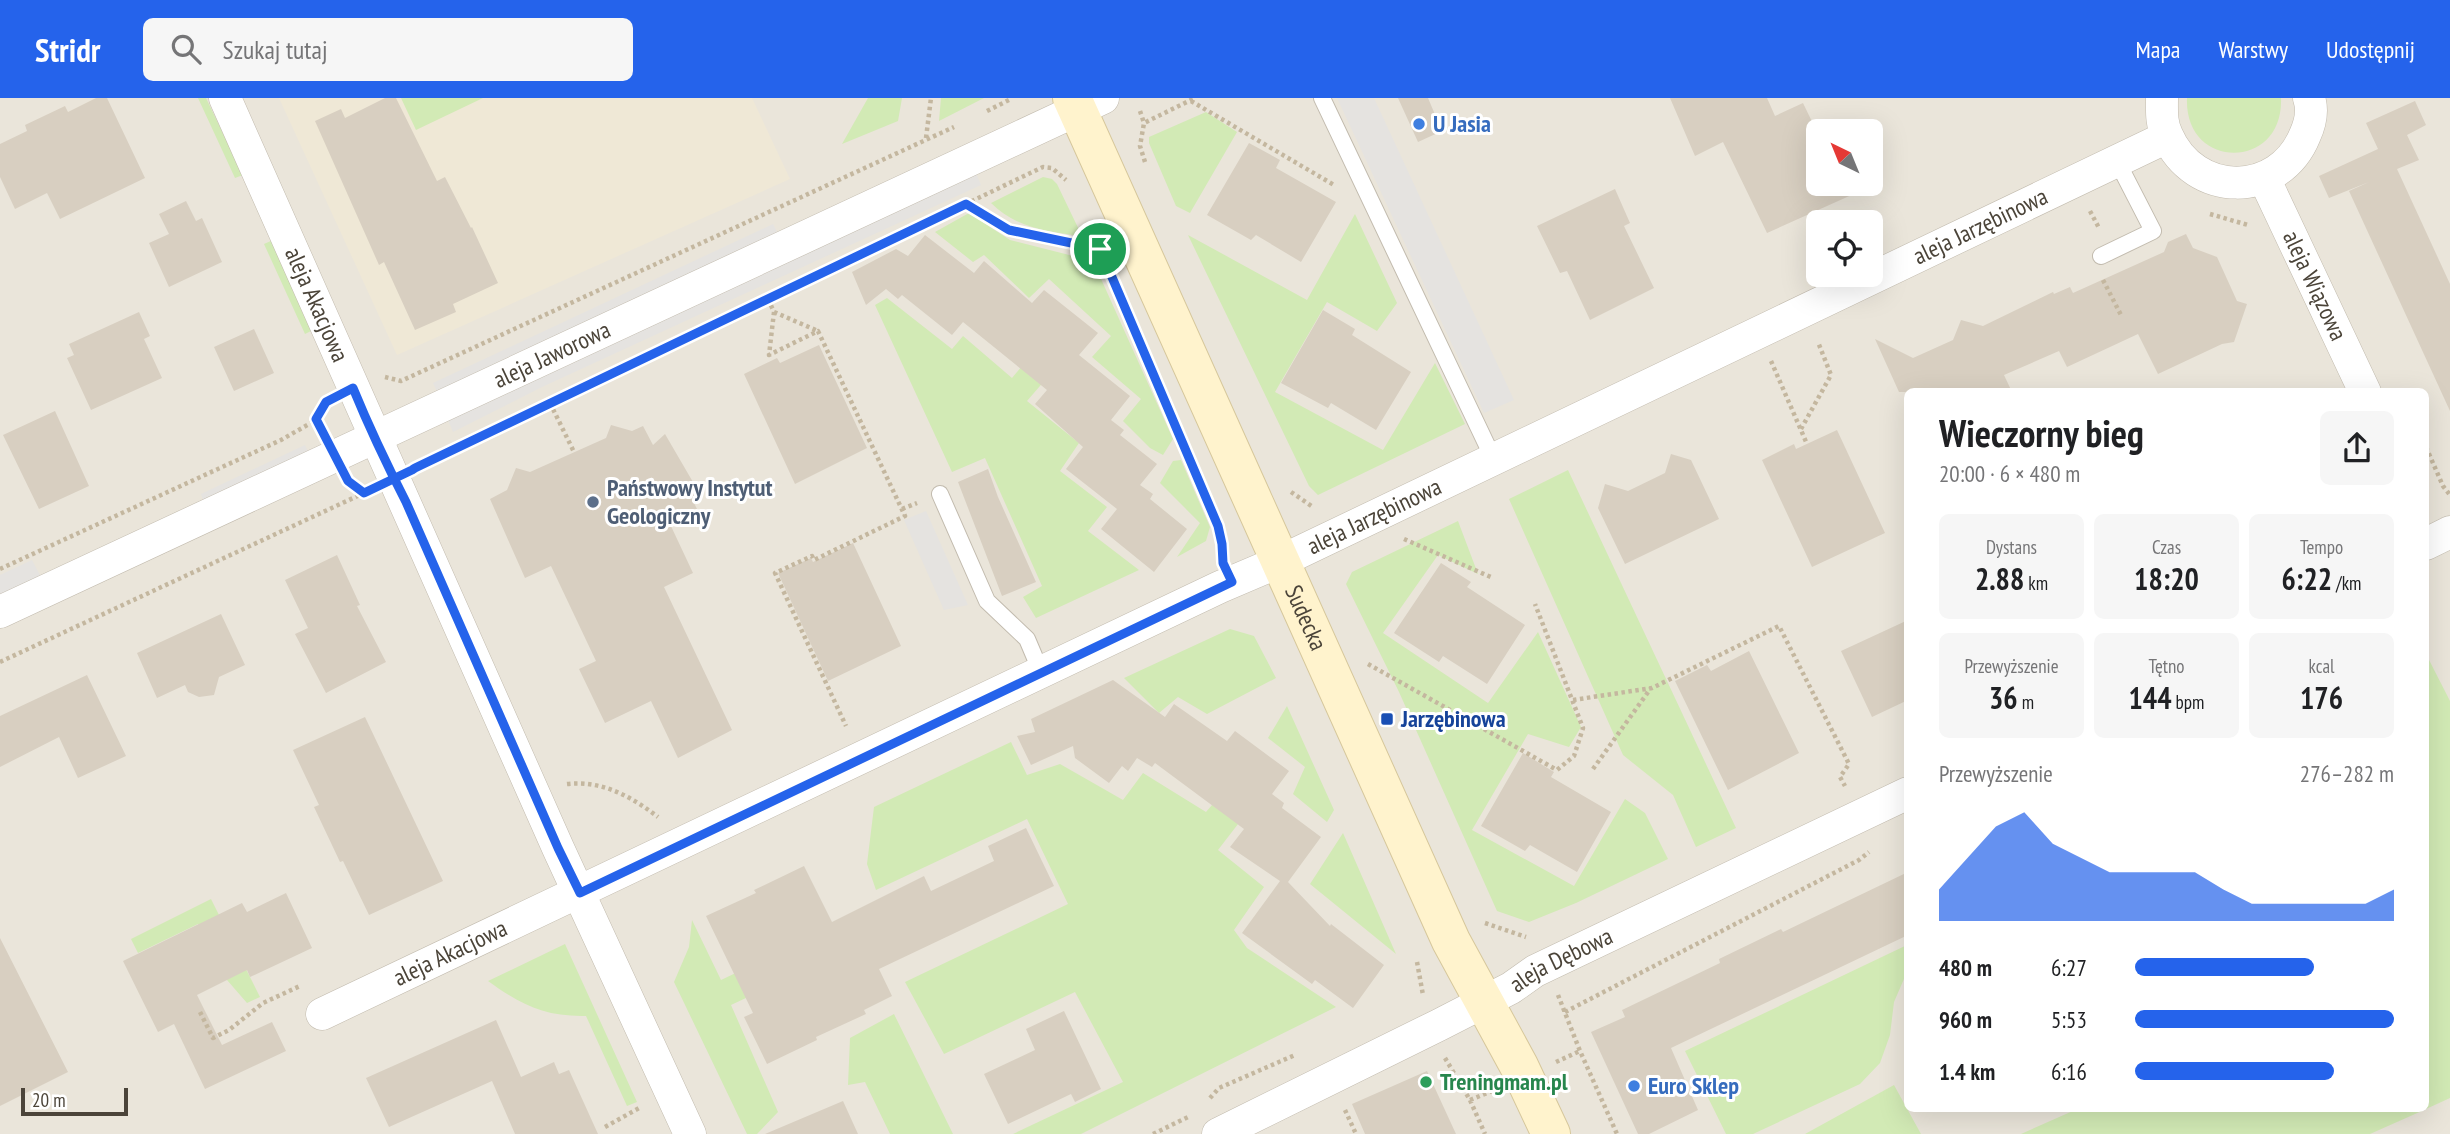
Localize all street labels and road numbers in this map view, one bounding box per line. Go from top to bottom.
street label: aleja Jarzębinowa [1908,181,2052,271]
street label: aleja Wiązowa [2276,225,2354,345]
street label: aleja Akacjowa [278,242,356,367]
street label: aleja Jaworowa [488,314,615,395]
street label: aleja Jarzębinowa [1302,471,1446,561]
street label: Sudecka [1278,580,1334,655]
street label: aleja Akacjowa [388,912,512,993]
street label: aleja Dębowa [1503,920,1617,999]

